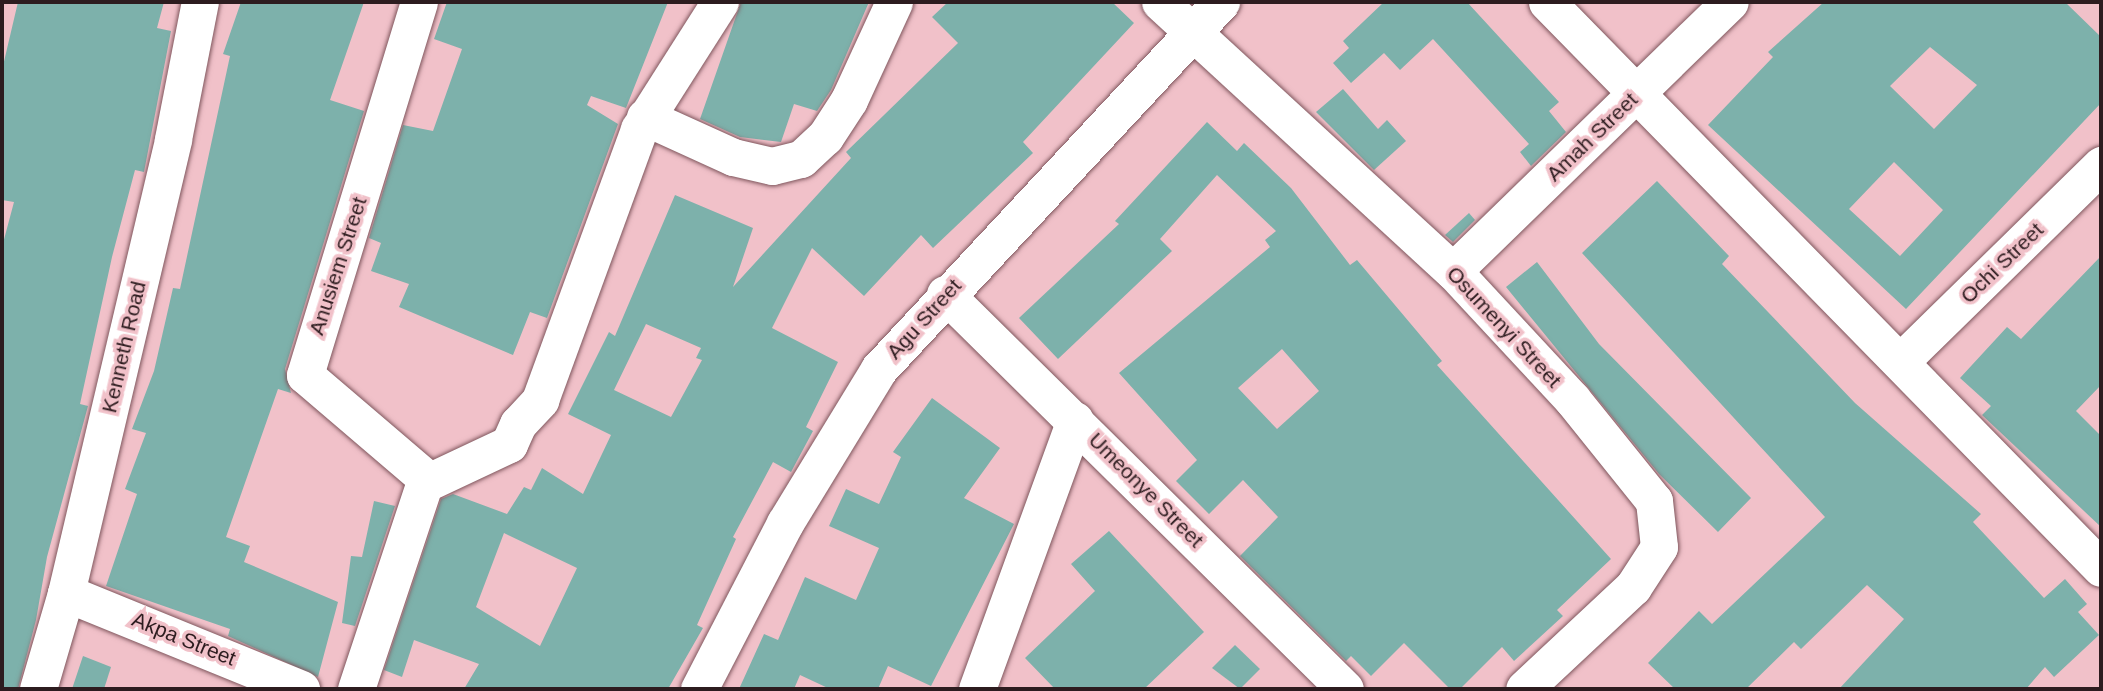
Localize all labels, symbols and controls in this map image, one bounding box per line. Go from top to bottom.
street label: Amah Street [1541,87,1643,187]
street label: Anusiem Street [304,194,372,338]
street label: Ochi Street [1955,217,2049,309]
street label: Osumenyi Street [1441,261,1567,393]
street label: Agu Street [881,274,967,364]
street label: Kenneth Road [97,279,151,415]
street label: Umeonye Street [1083,427,1209,553]
street label: Akpa Street [128,607,240,671]

